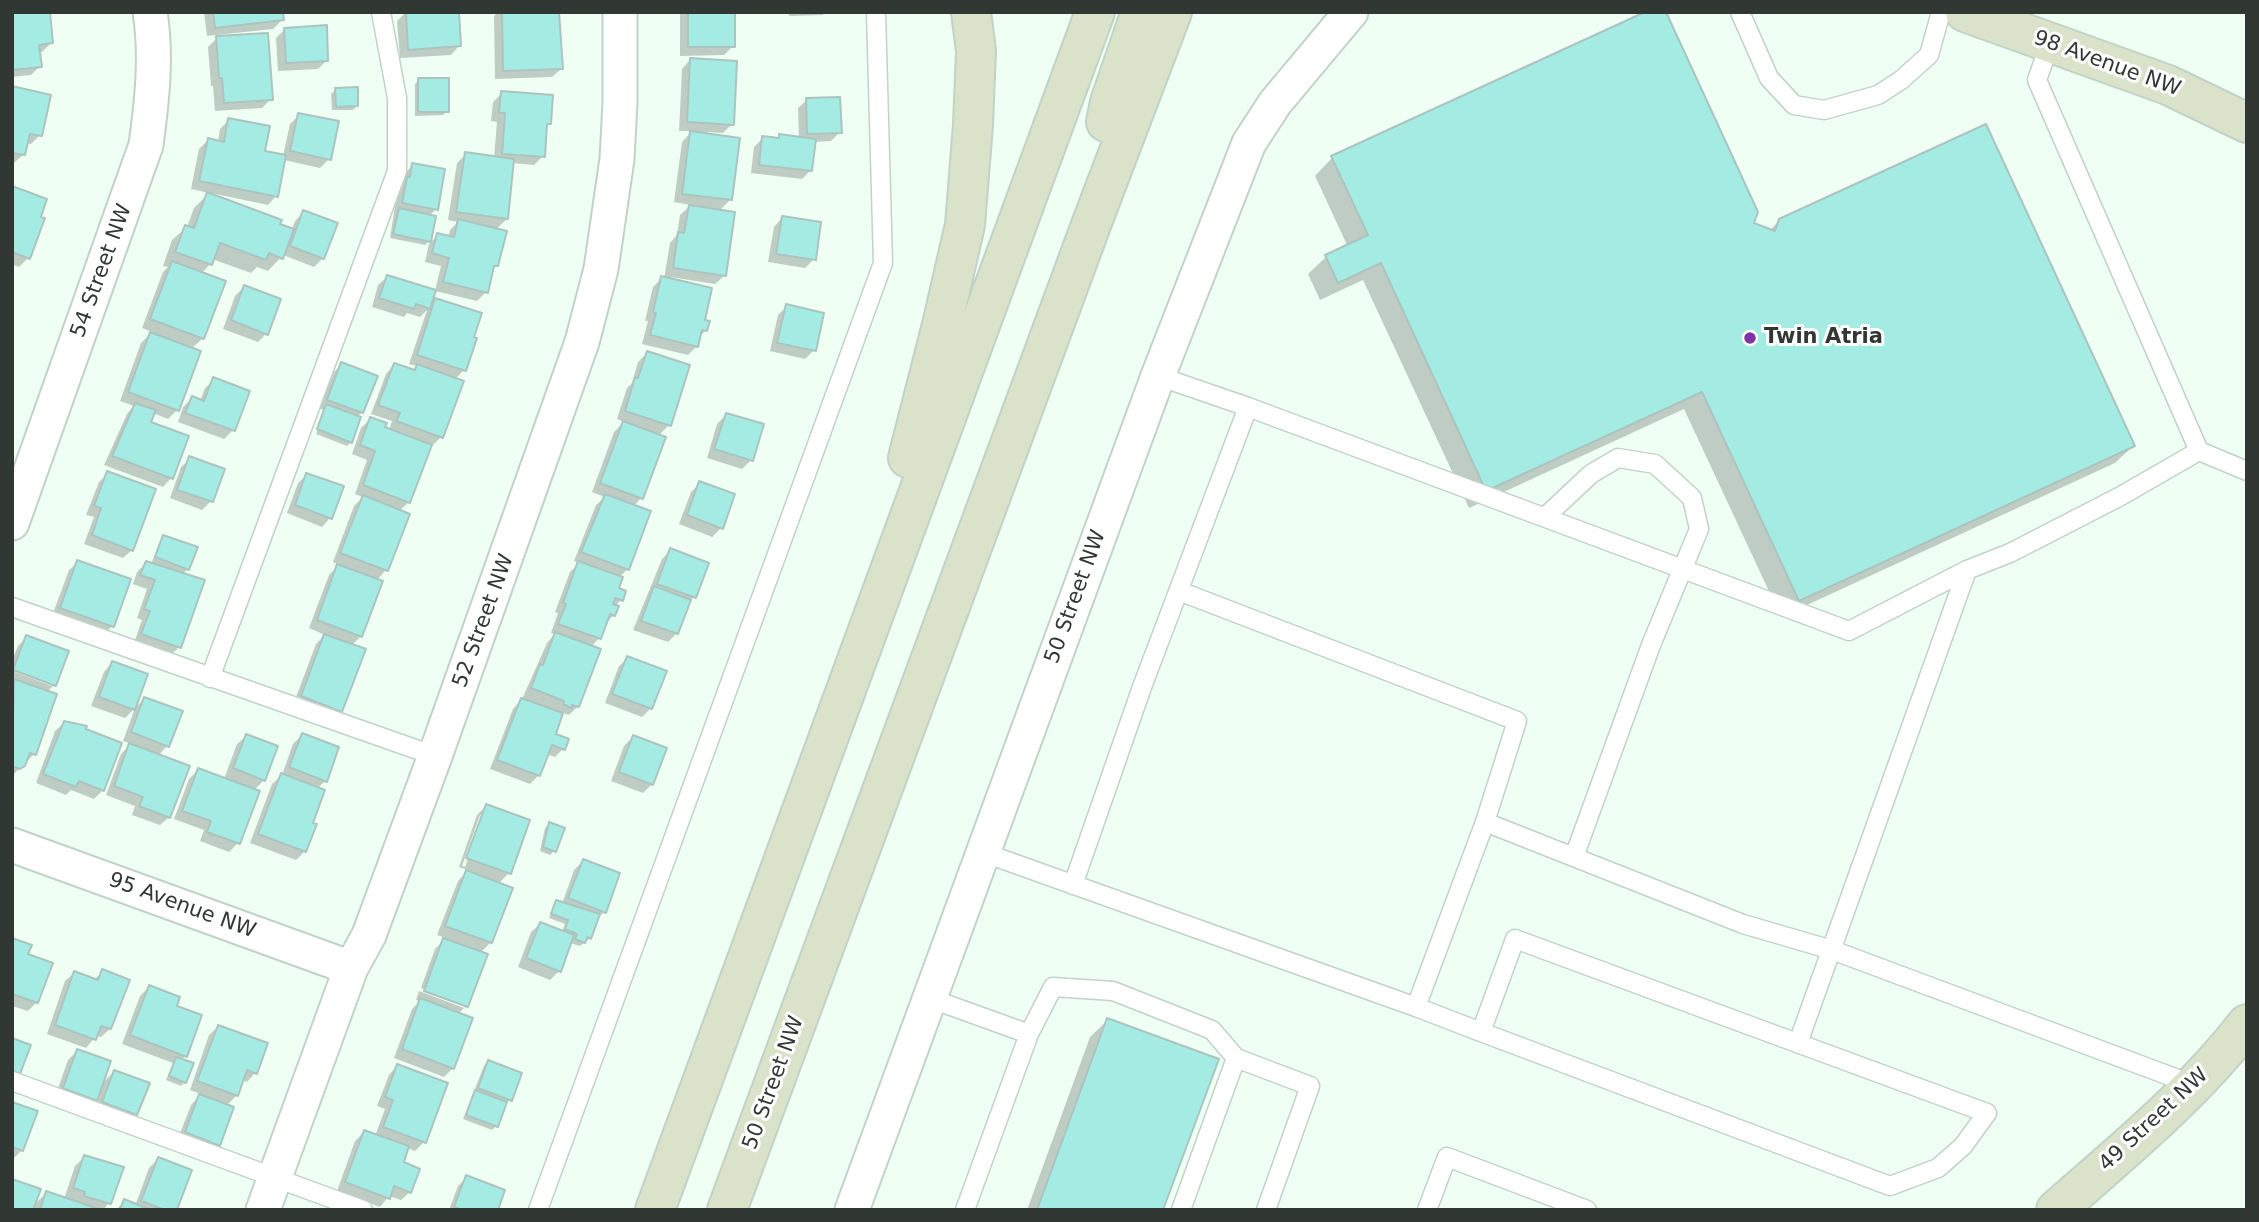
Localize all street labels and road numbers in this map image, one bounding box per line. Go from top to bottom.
street label: 98 Avenue NW [2030,26,2184,102]
street label: 54 Street NW [66,201,138,341]
street label: 50 Street NW [1040,527,1112,667]
street label: 52 Street NW [448,551,520,691]
street label: 95 Avenue NW [105,868,259,944]
street label: 50 Street NW [738,1013,810,1153]
street label: 49 Street NW [2094,1063,2214,1177]

